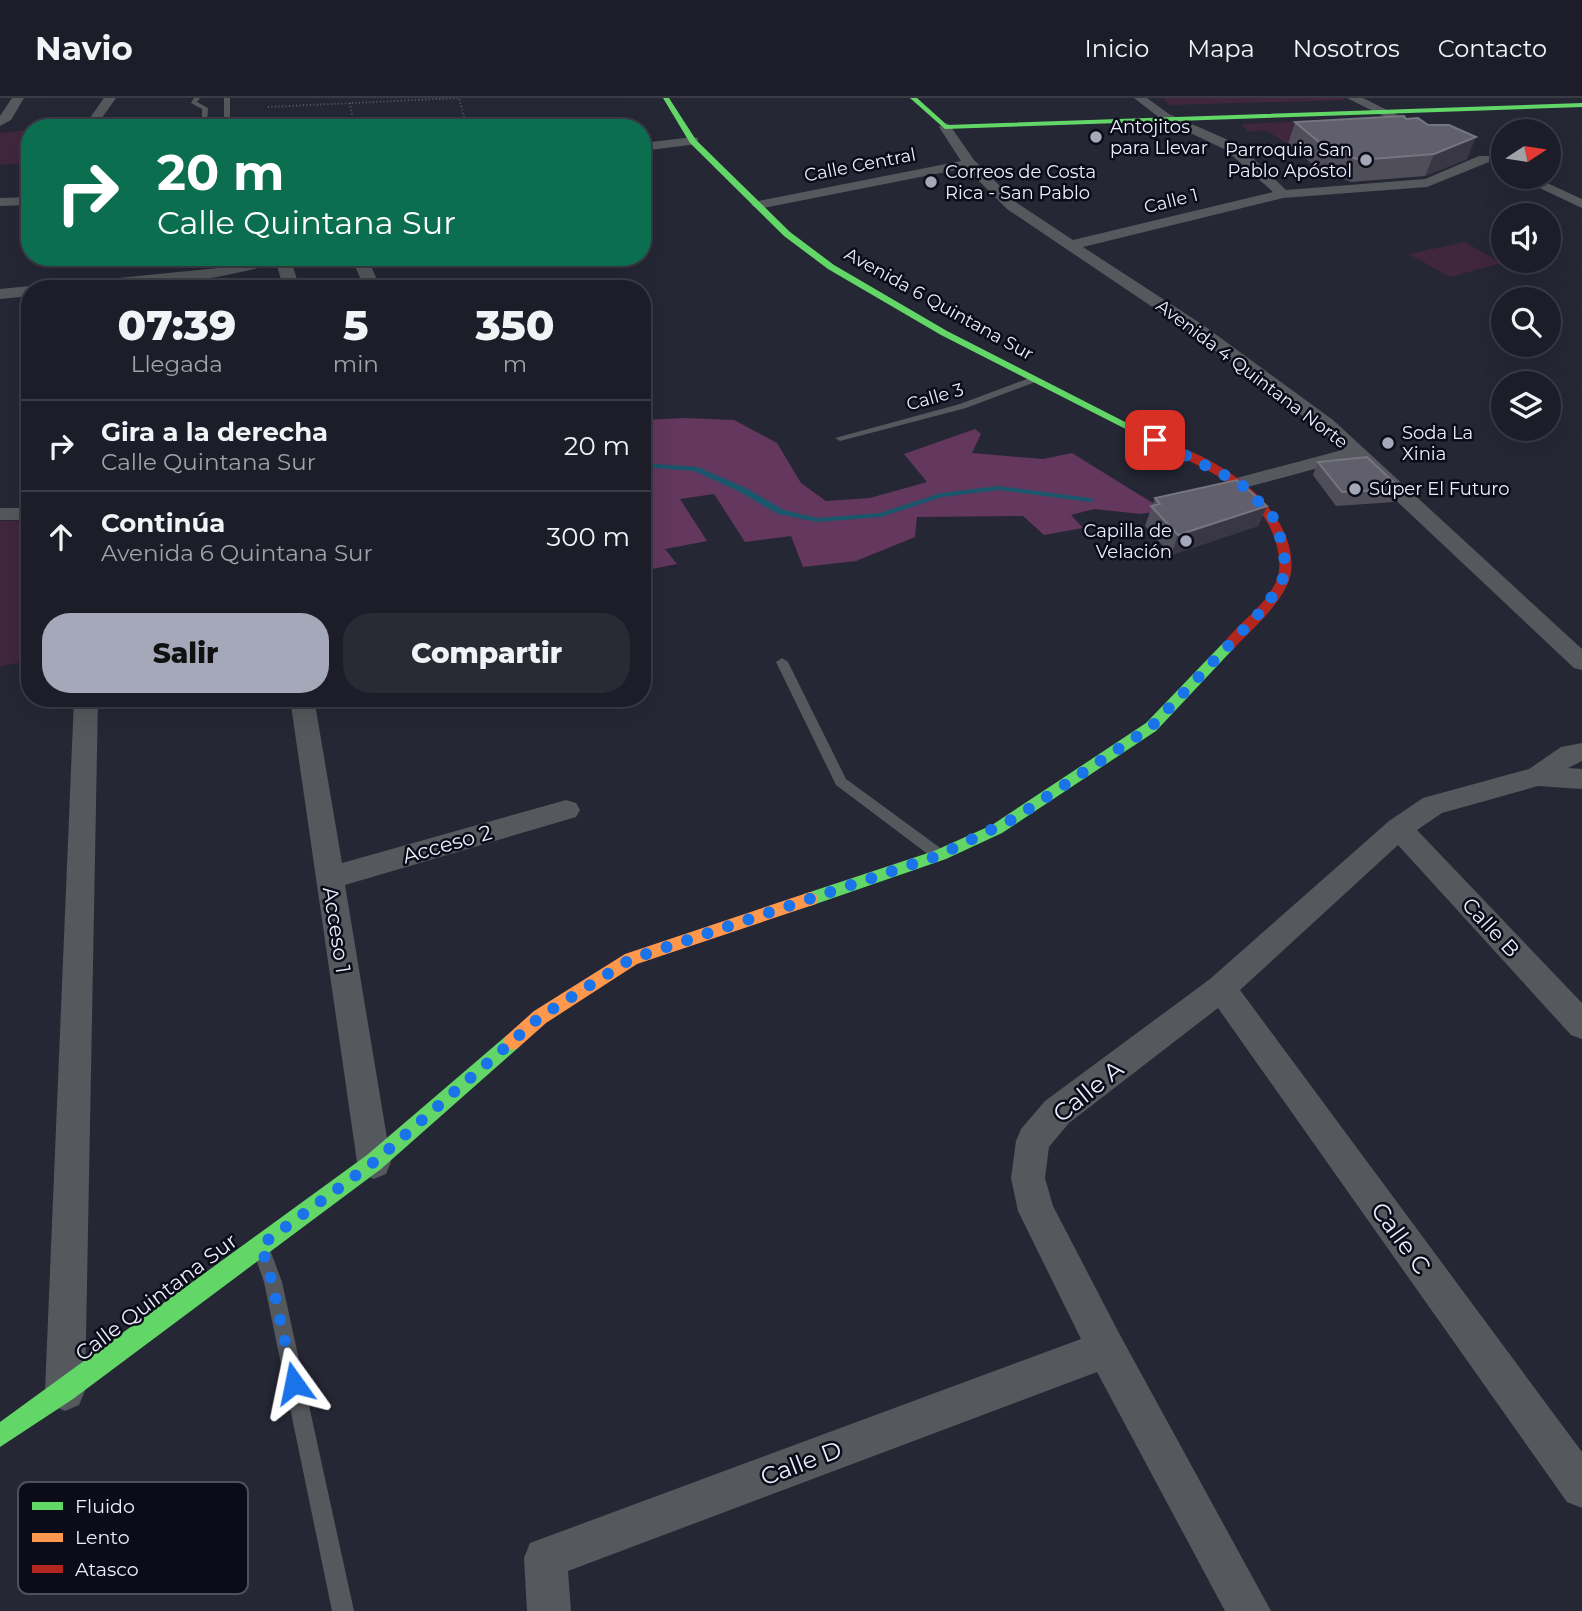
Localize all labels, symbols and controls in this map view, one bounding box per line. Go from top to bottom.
text: Navio [35,28,133,68]
text: Inicio [1084,34,1149,63]
text: Mapa [1187,34,1255,63]
text: Nosotros [1293,34,1400,63]
text: Contacto [1438,34,1547,63]
place label: Antojitos para Llevar [1110,116,1208,159]
north arrow [1491,119,1561,189]
map controls [1491,119,1561,441]
marker: Antojitos para Llevar [1088,129,1104,145]
place label: Parroquia San Pablo Apóstol [1225,139,1352,182]
text: 20 m [157,143,284,202]
street label: Calle Central [802,143,918,187]
icon: right [42,147,133,238]
marker: Parroquia San Pablo Apóstol [1358,152,1374,168]
place label: Correos de Costa Rica - San Pablo [945,161,1096,204]
marker: Correos de Costa Rica - San Pablo [923,174,939,190]
street label: Calle 1 [1142,184,1200,218]
text: Calle Quintana Sur [157,203,456,242]
button: sound [1491,203,1561,273]
street label: Avenida 6 Quintana Sur [841,243,1037,365]
button: search [1491,287,1561,357]
street label: Avenida 4 Quintana Norte [1152,295,1352,453]
text: 07:39 [117,299,236,351]
text: 5 [343,299,369,351]
text: 350 [475,299,555,351]
text: Llegada [131,350,223,378]
text: min [333,350,379,378]
text: m [503,350,527,378]
button: layers [1491,371,1561,441]
street label: Calle 3 [904,378,966,416]
pin [1125,410,1185,470]
text: Gira a la derecha [101,416,328,448]
icon: arrive [1136,421,1174,459]
place label: Soda La Xinia [1402,422,1473,465]
icon: right [42,427,80,465]
text: 20 m [564,430,630,462]
marker: Soda La Xinia [1380,435,1396,451]
text: Calle Quintana Sur [101,448,316,476]
place label: Súper El Futuro [1369,478,1510,500]
marker: Súper El Futuro [1347,481,1363,497]
text: Continúa [101,507,225,539]
icon: ahead [42,518,80,556]
place label: Capilla de Velación [1084,520,1172,563]
text: 300 m [547,521,630,553]
marker: Capilla de Velación [1178,533,1194,549]
text: Avenida 6 Quintana Sur [101,539,373,567]
button: Salir [42,613,329,693]
button: Compartir [343,613,630,693]
street label: Acceso 2 [399,819,495,869]
street label: Acceso 1 [318,885,356,975]
street label: Calle B [1457,892,1525,962]
street label: Calle A [1047,1053,1130,1128]
street label: Calle C [1365,1196,1437,1280]
street label: Calle Quintana Sur [70,1228,242,1366]
position arrow [257,1346,331,1420]
street label: Calle D [756,1434,846,1492]
legend [18,1482,248,1594]
text: Fluido [75,1495,135,1518]
text: Lento [75,1526,130,1549]
text: Atasco [75,1558,139,1581]

